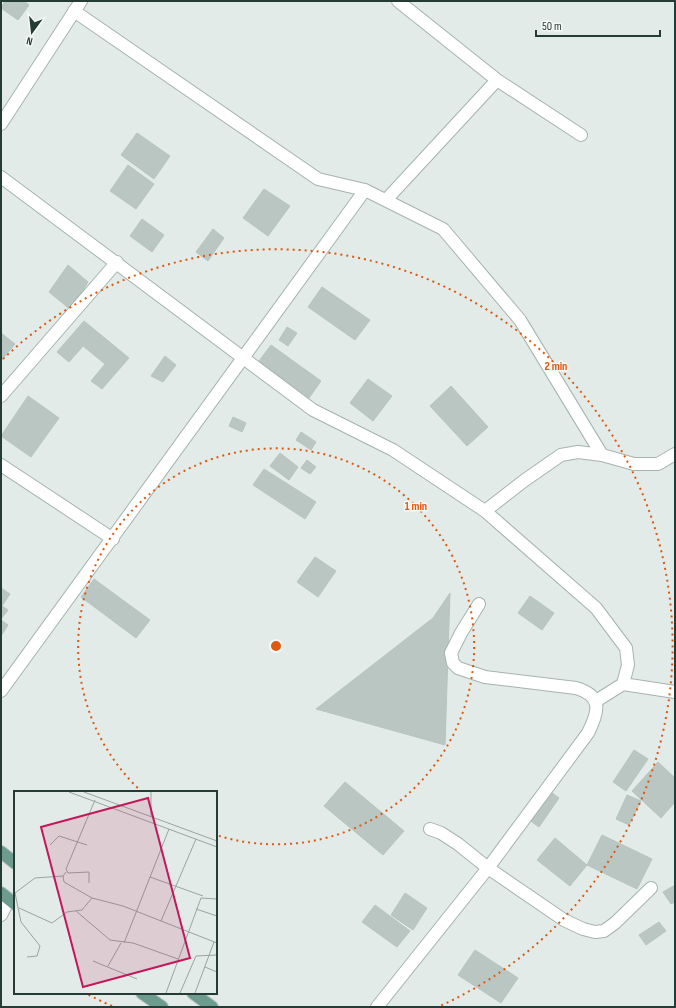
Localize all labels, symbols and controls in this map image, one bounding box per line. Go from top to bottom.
north arrow [12,12,52,52]
scale bar [536,12,660,38]
text: 50 m [542,19,562,34]
text: N [25,34,34,48]
text: 2 min [545,359,567,374]
text: 1 min [405,499,427,514]
centre of rings [269,639,283,653]
inset map [14,791,217,994]

